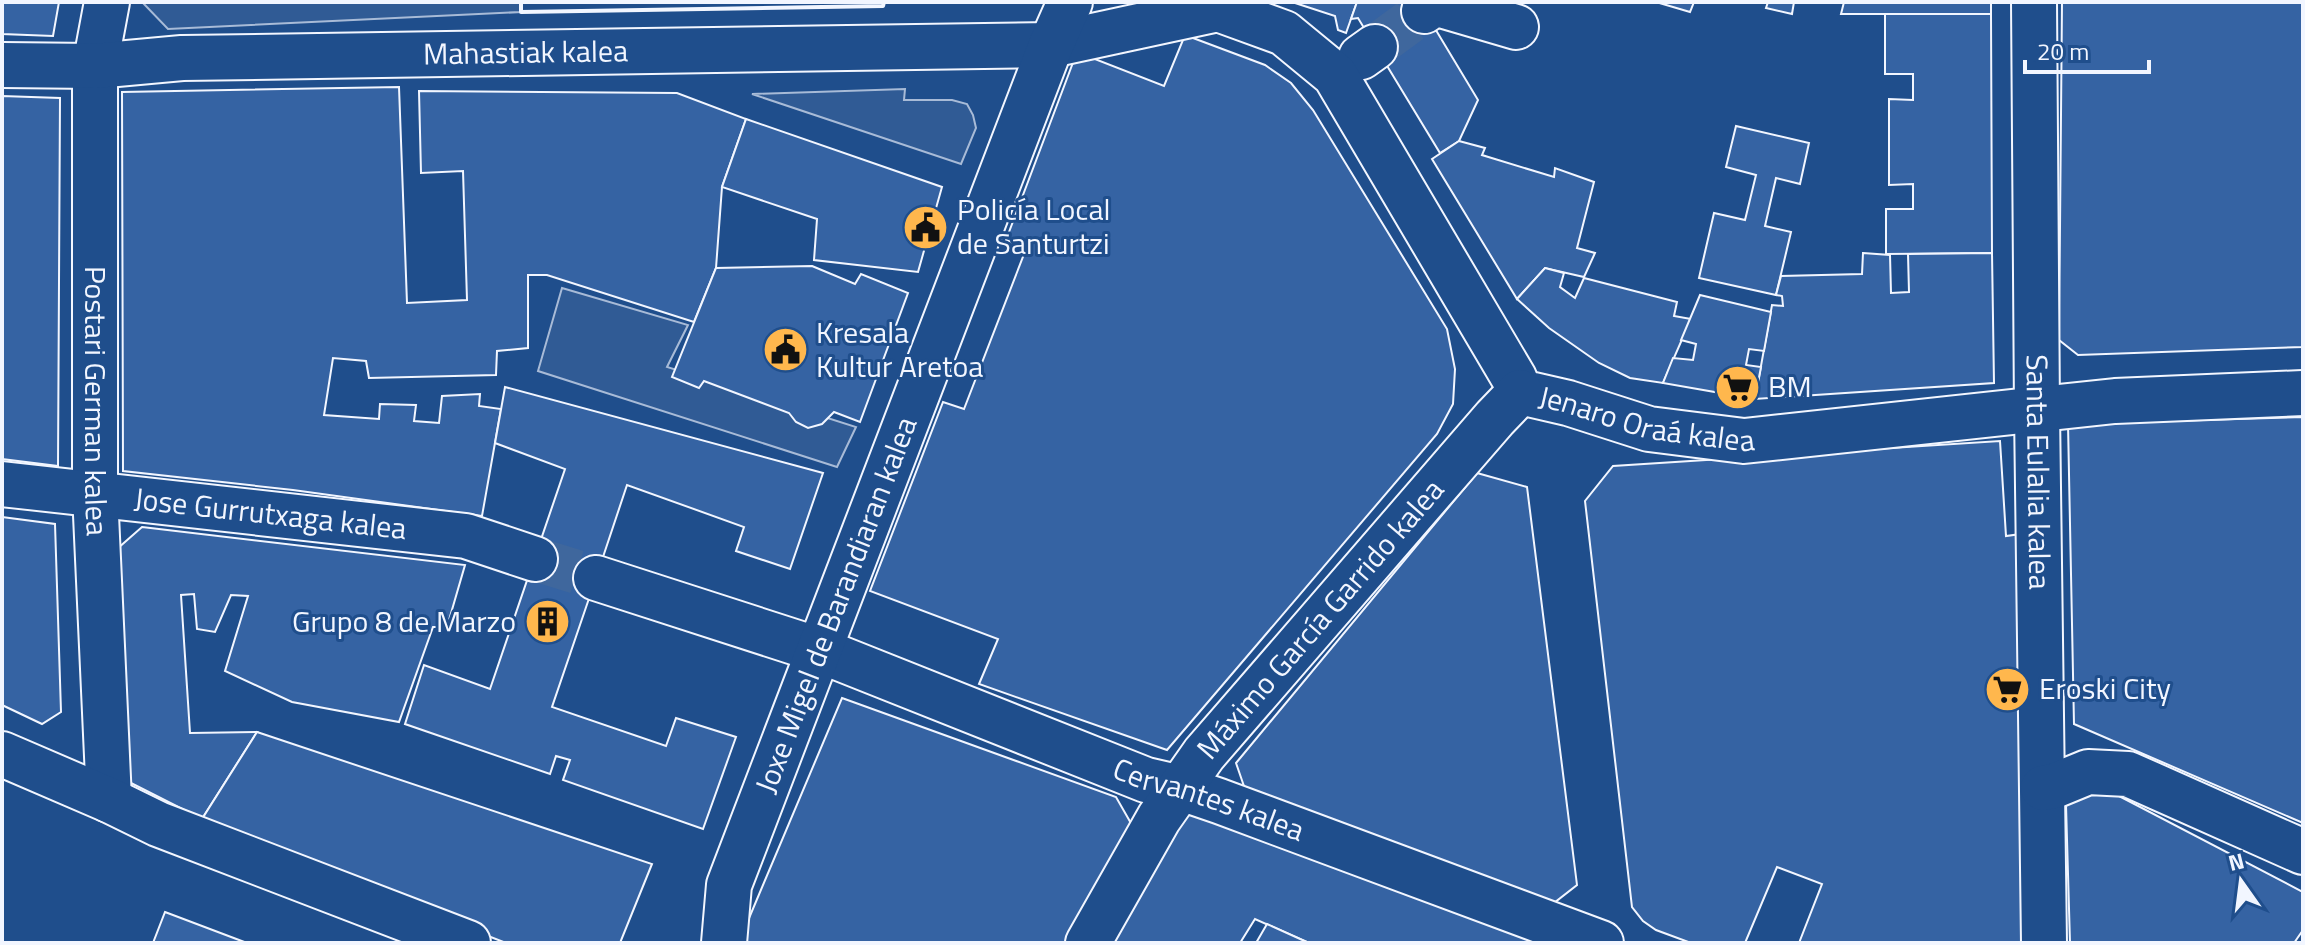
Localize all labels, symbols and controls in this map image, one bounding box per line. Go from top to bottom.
scale bar [2025,24,2149,74]
street label: Mahastiak kalea [423,27,628,76]
text: 20 m [2037,33,2089,69]
place label: Policía Local de Santurtzi [957,186,1110,266]
public building icon: Policía Local de Santurtzi [902,203,950,251]
street label: Postari German kalea [73,266,121,537]
place label: Kresala Kultur Aretoa [816,309,983,389]
public building icon: Kresala Kultur Aretoa [761,326,809,374]
street label: Santa Eulalia kalea [2015,354,2063,590]
supermarket icon: BM [1713,363,1761,411]
place label: BM [1768,363,1812,409]
street label: Jenaro Oraá kalea [1534,373,1757,463]
street label: Joxe Migel de Barandiaran kalea [742,410,928,800]
street label: Máximo García Garrido kalea [1185,468,1455,769]
street label: Jose Gurrutxaga kalea [132,475,409,551]
place label: Grupo 8 de Marzo [292,598,516,644]
building icon: Grupo 8 de Marzo [523,598,571,646]
supermarket icon: Eroski City [1984,665,2032,713]
place label: Eroski City [2039,665,2171,711]
street label: Cervantes kalea [1106,745,1311,853]
north arrow [2201,841,2281,921]
text: N [2225,843,2248,880]

